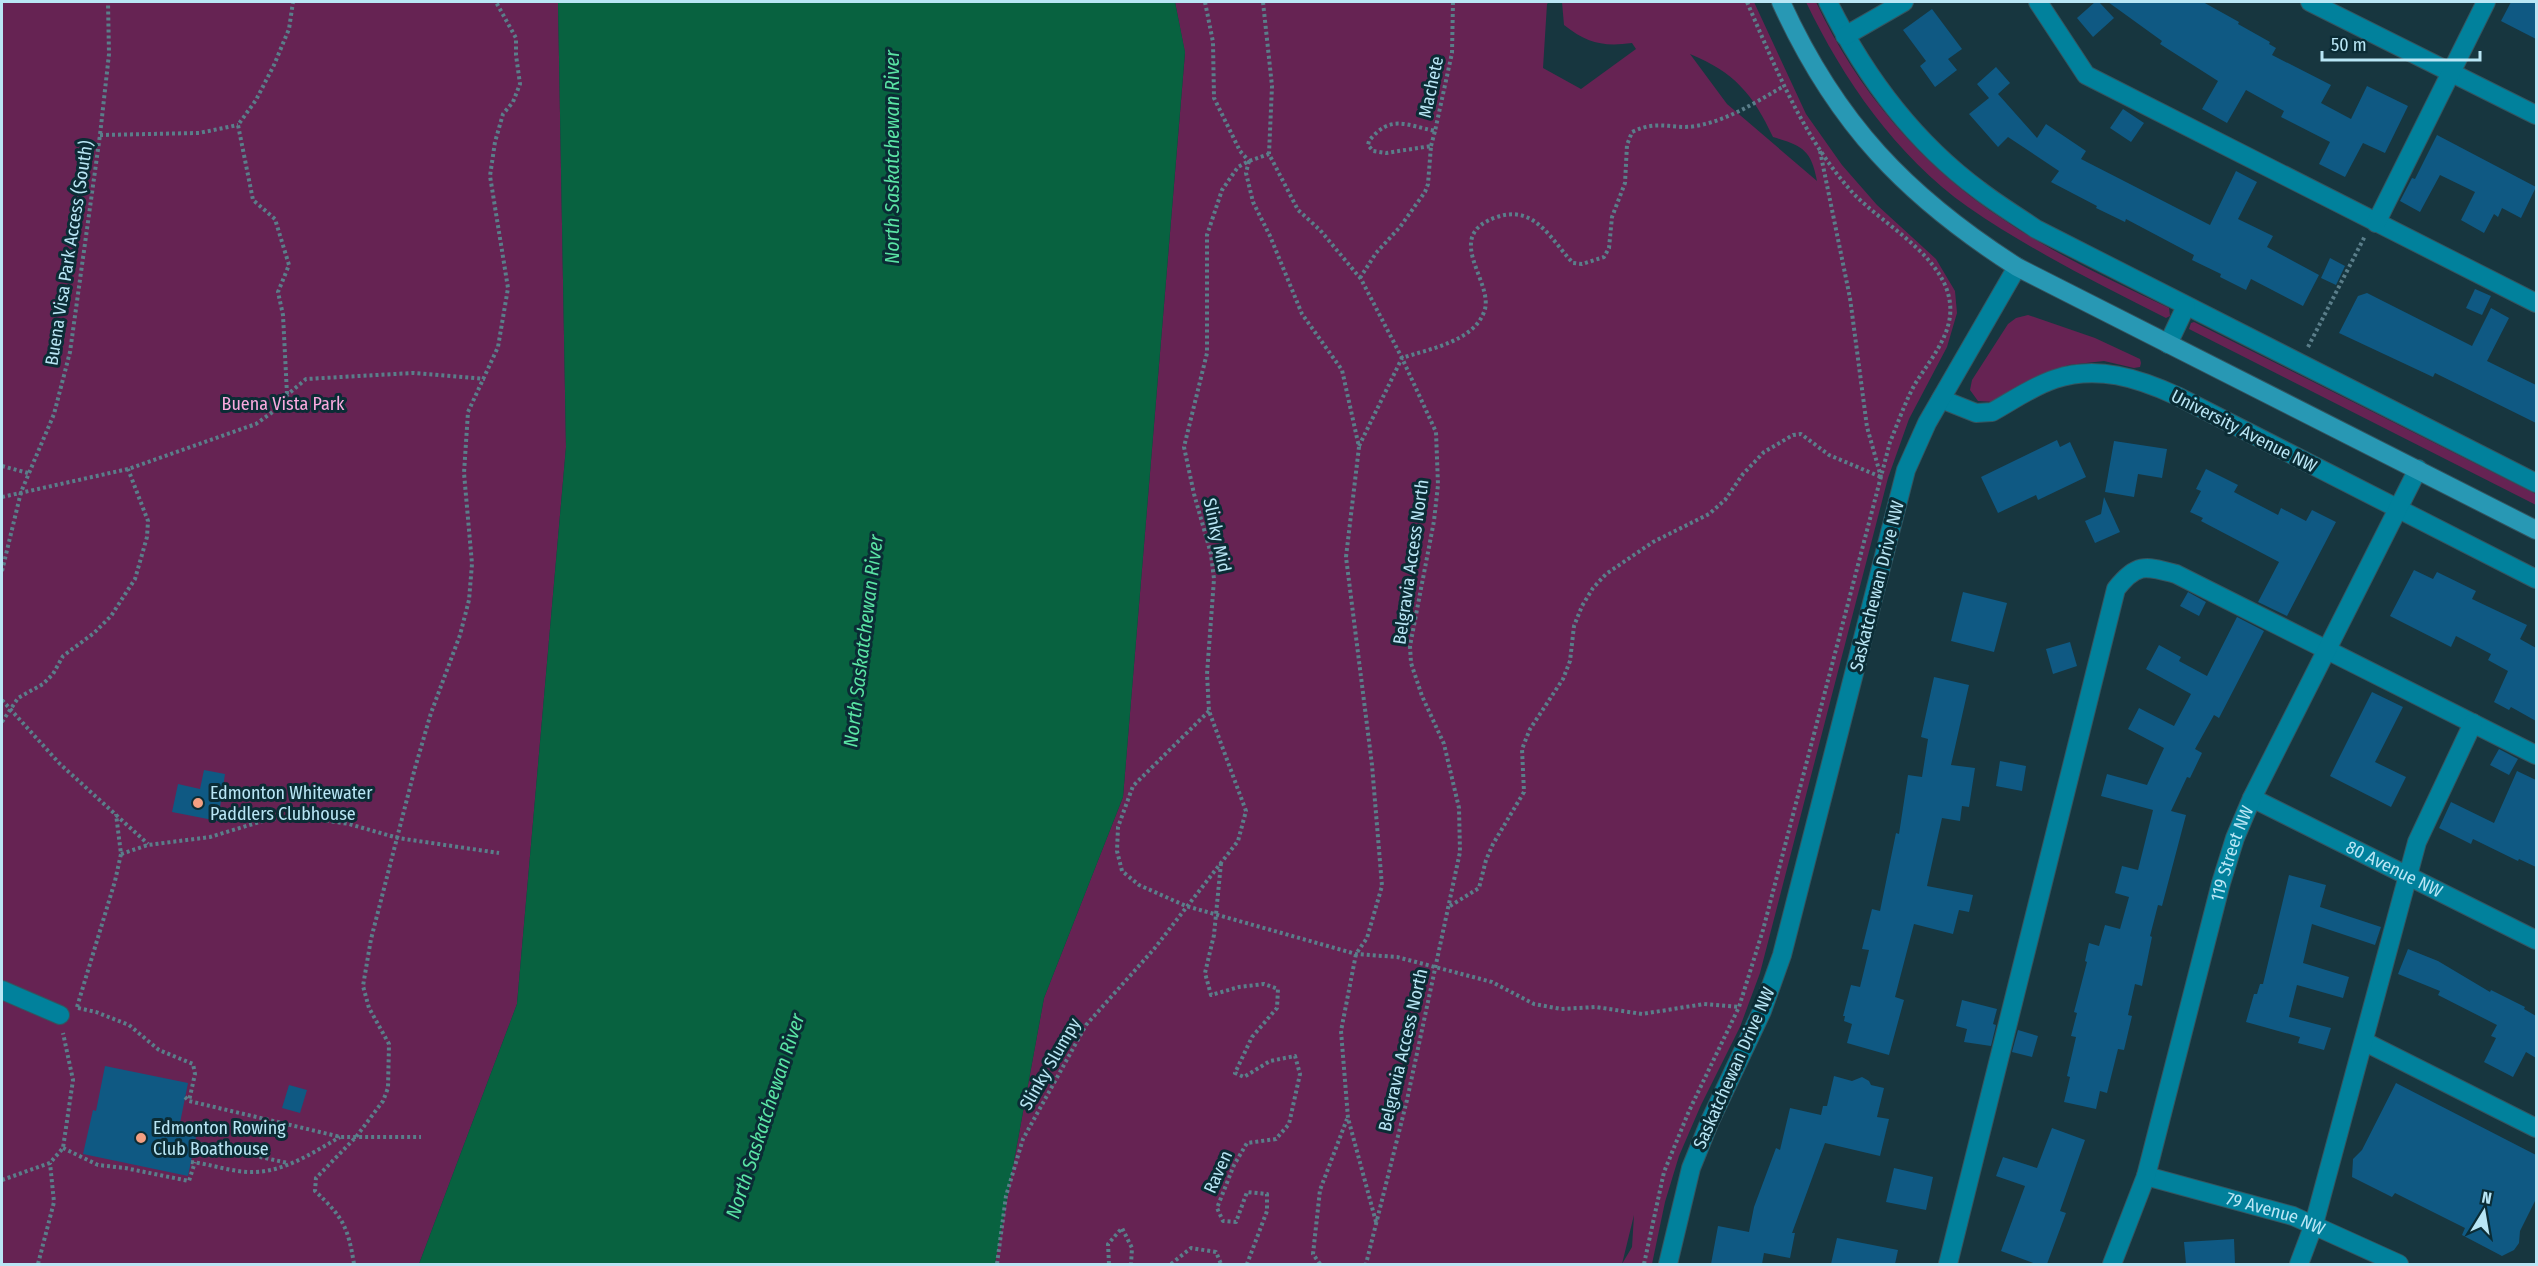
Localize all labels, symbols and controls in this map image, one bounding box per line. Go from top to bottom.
scale bar [2322,24,2480,62]
text: 50 m [2331,34,2367,56]
water label: North Saskatchewan River [880,49,904,264]
street label: Machete [1414,54,1448,120]
street label: Buena Visa Park Access (South) [40,139,98,367]
street label: University Avenue NW [2167,385,2321,477]
park label: Buena Vista Park [222,393,345,415]
street label: Belgravia Access North [1389,478,1433,646]
street label: Slinky Mid [1198,496,1236,574]
street label: Saskatchewan Drive NW [1845,498,1909,673]
water label: North Saskatchewan River [838,532,888,749]
place label: Edmonton Whitewater Paddlers Clubhouse [210,782,373,825]
marker: Edmonton Whitewater Paddlers Clubhouse [191,796,205,810]
street label: 119 Street NW [2206,802,2259,904]
street label: 80 Avenue NW [2342,836,2447,903]
street label: Belgravia Access North [1374,966,1432,1134]
street label: Saskatchewan Drive NW [1688,983,1780,1152]
water label: North Saskatchewan River [721,1009,810,1221]
street label: Slinky Slumpy [1015,1014,1085,1114]
place label: Edmonton Rowing Club Boathouse [153,1117,286,1160]
marker: Edmonton Rowing Club Boathouse [134,1131,148,1145]
street label: Raven [1199,1147,1237,1197]
north arrow [2454,1182,2514,1242]
street label: 79 Avenue NW [2224,1187,2329,1240]
text: N [2480,1188,2493,1208]

